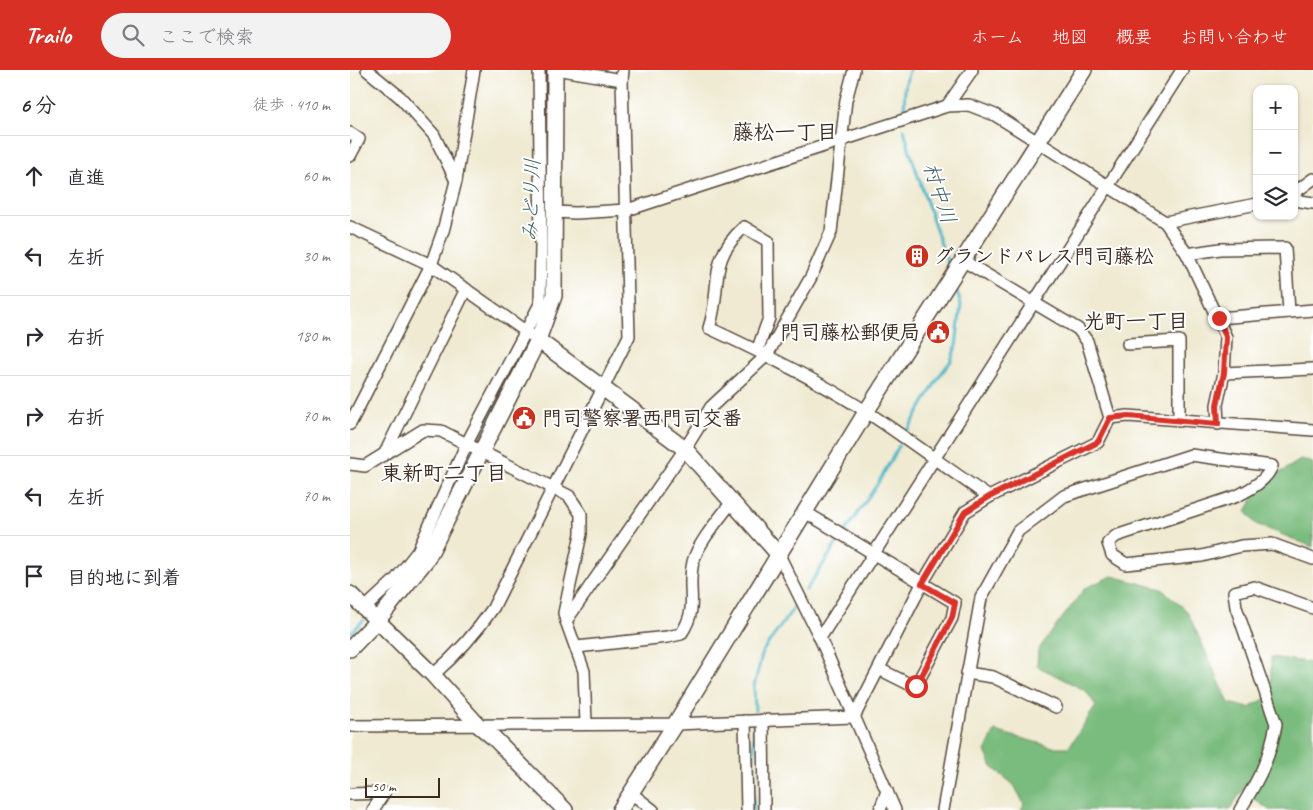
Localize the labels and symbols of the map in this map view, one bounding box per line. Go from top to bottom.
district label: 藤松一丁目 [733,119,838,145]
water label: みどり川 [517,158,545,242]
water label: 村中川 [918,159,962,227]
building icon: グランドパレス門司藤松 [904,243,930,269]
place label: グランドパレス門司藤松 [934,244,1154,269]
route end [1208,307,1231,330]
district label: 光町一丁目 [1084,308,1189,334]
public building icon: 門司藤松郵便局 [925,319,951,345]
place label: 門司藤松郵便局 [780,320,920,345]
public building icon: 門司警察署西門司交番 [511,405,537,431]
place label: 門司警察署西門司交番 [542,406,742,431]
district label: 東新町二丁目 [381,460,507,486]
route start [905,675,928,698]
scale bar [365,775,440,798]

